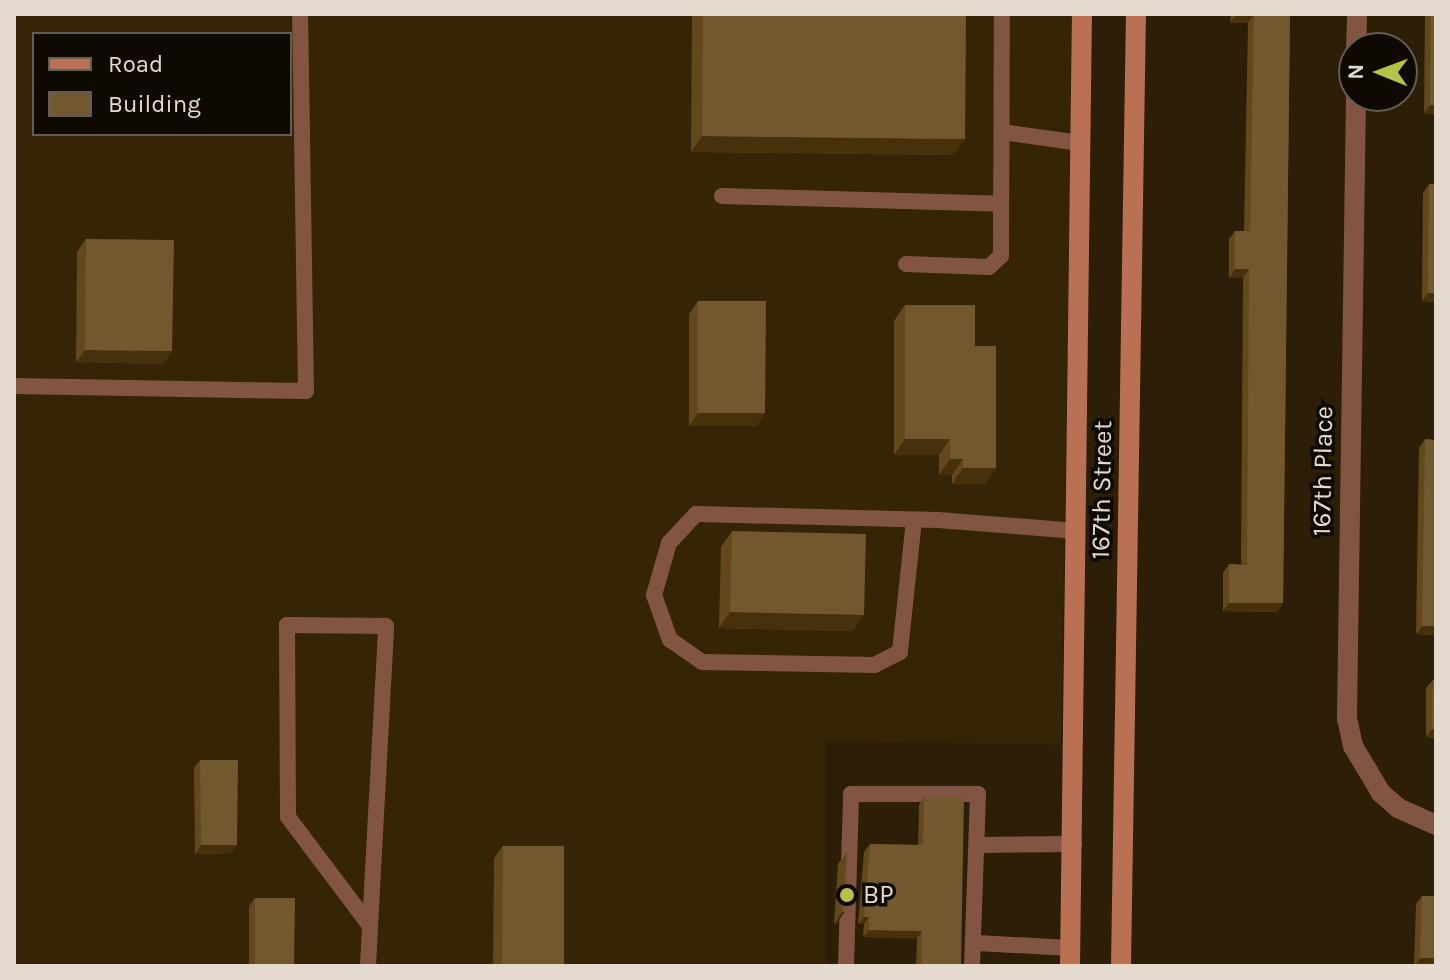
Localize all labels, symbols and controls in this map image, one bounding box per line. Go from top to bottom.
legend [32,32,292,136]
north arrow [1338,32,1418,112]
text: Road [108,50,163,78]
text: N [1343,63,1369,80]
text: Building [108,90,201,118]
street label: 167th Place [1306,406,1340,536]
street label: 167th Street [1085,420,1119,560]
place label: BP [863,879,894,911]
marker: BP [838,886,856,904]

